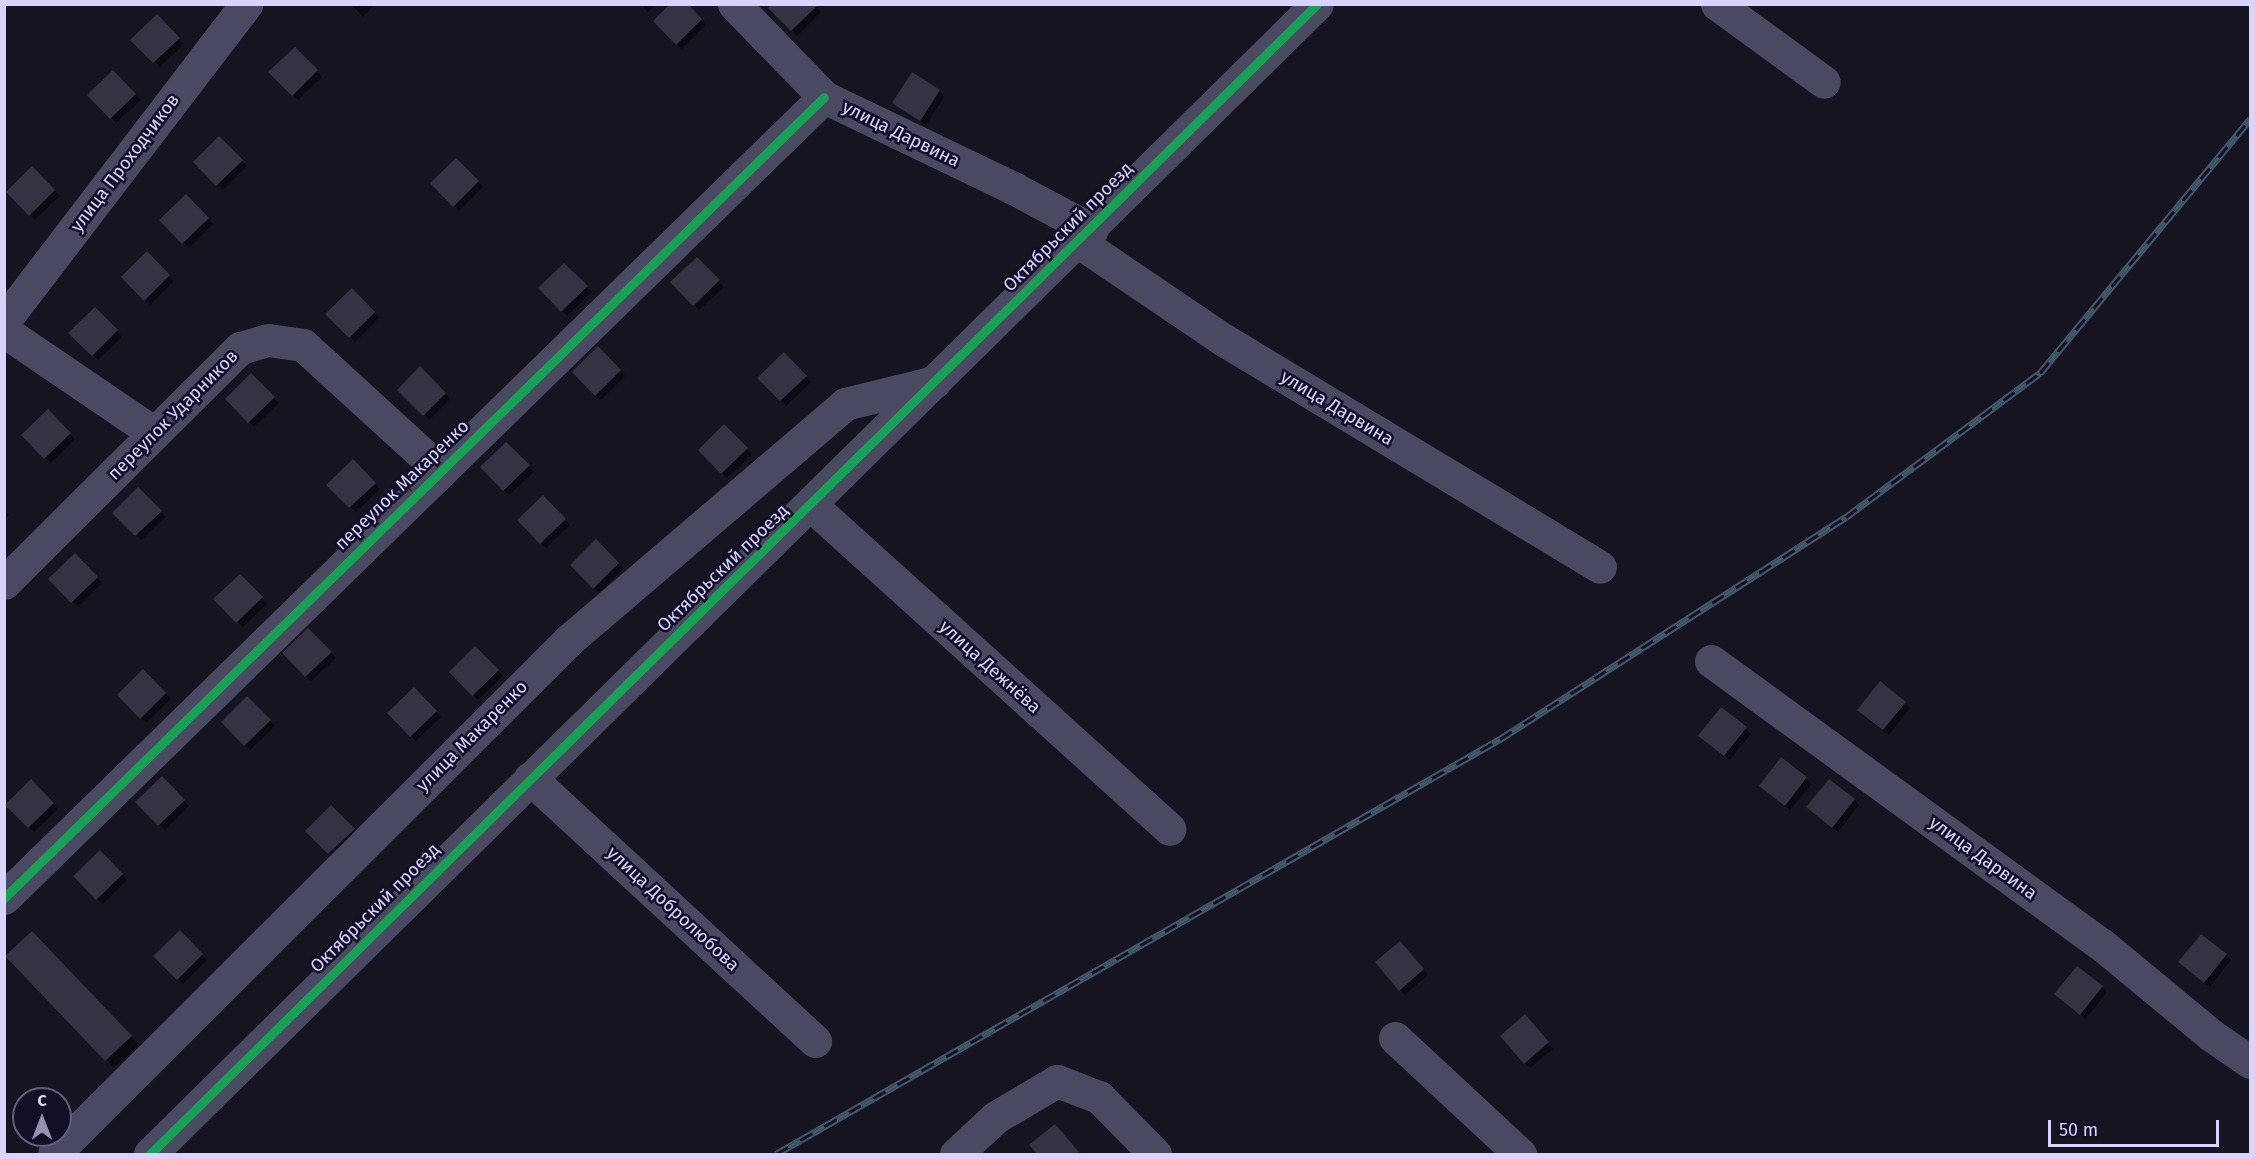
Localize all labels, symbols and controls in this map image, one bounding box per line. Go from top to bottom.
street label: улица Проходчиков [66,90,184,236]
street label: улица Дарвина [839,96,963,172]
street label: Октябрьский проезд [999,158,1137,296]
street label: переулок Ударников [103,345,243,485]
street label: улица Дарвина [1277,366,1397,450]
street label: переулок Макаренко [330,415,474,555]
street label: Октябрьский проезд [653,500,793,636]
street label: улица Дежнёва [935,616,1045,718]
street label: улица Макаренко [412,676,532,796]
street label: улица Дарвина [1925,812,2041,904]
street label: Октябрьский проезд [306,839,444,977]
street label: улица Добролюбова [602,842,744,976]
north arrow [12,1087,72,1147]
text: С [37,1091,47,1110]
scale bar [2051,1108,2222,1146]
text: 50 m [2059,1119,2098,1141]

